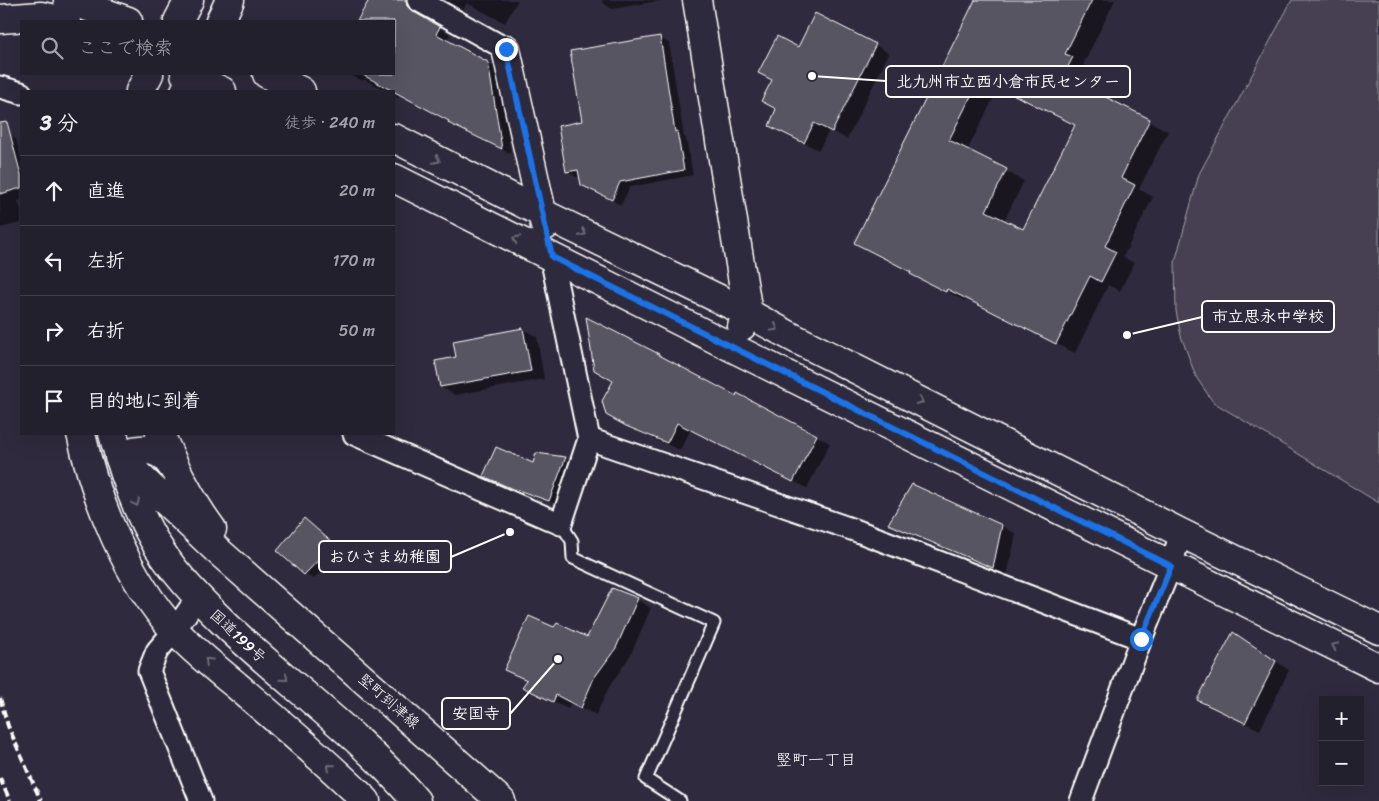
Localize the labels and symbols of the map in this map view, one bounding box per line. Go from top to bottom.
route end [495,38,518,61]
callout: 北九州市立西小倉市民センター [886,66,1130,97]
text: 北九州市立西小倉市民センター [896,67,1120,96]
one-way arrow [432,154,441,164]
one-way arrow [577,227,586,237]
one-way arrow [512,235,521,245]
callout: 市立思永中学校 [1202,301,1334,332]
text: 市立思永中学校 [1212,302,1324,331]
one-way arrow [770,322,779,332]
one-way arrow [915,395,924,406]
one-way arrow [129,498,140,507]
callout: おひさま幼稚園 [319,541,451,572]
text: おひさま幼稚園 [329,542,441,571]
street label: 国道199号 [204,603,272,669]
route start [1130,628,1153,651]
one-way arrow [1331,642,1340,652]
one-way arrow [205,658,214,667]
street label: 堅町到津線 [352,667,426,735]
one-way arrow [279,672,288,681]
callout: 安国寺 [442,698,510,729]
text: 安国寺 [452,699,500,728]
district label: 竪町一丁目 [776,745,856,774]
one-way arrow [327,764,336,773]

